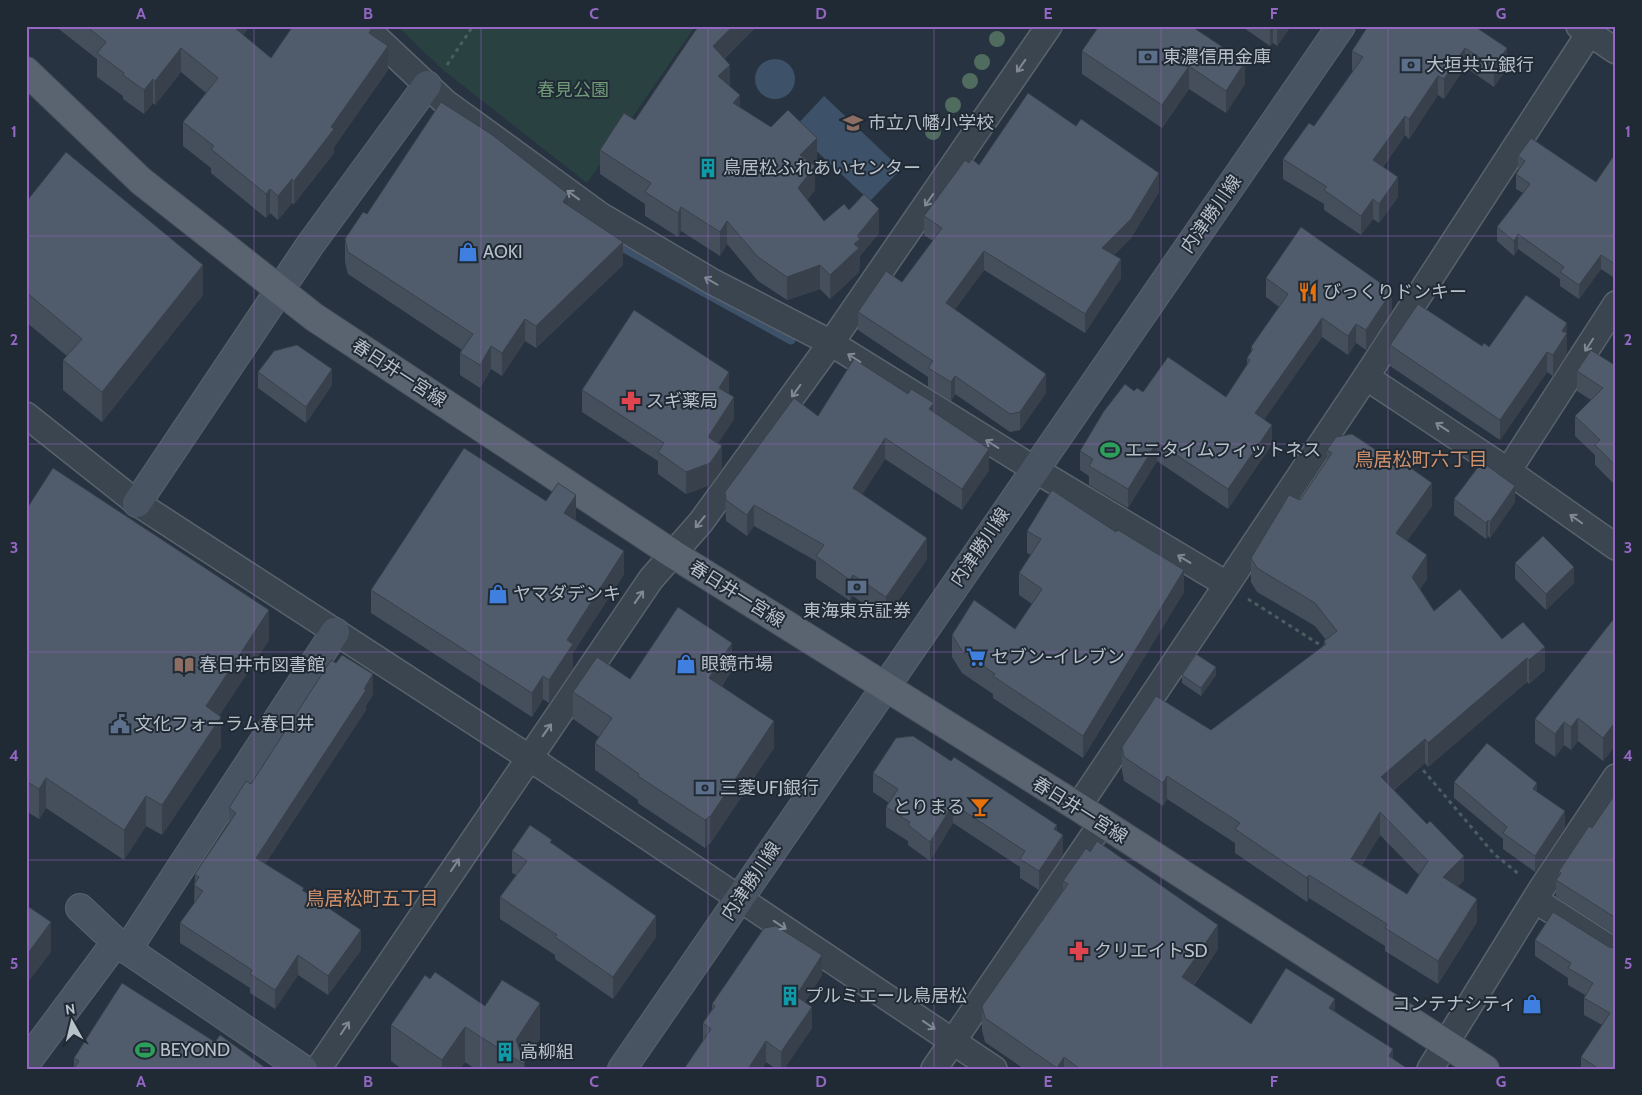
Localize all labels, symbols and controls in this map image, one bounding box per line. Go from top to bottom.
text: A [136,4,146,23]
text: B [363,4,373,23]
text: C [589,4,599,23]
text: D [815,4,827,23]
text: E [1043,4,1053,23]
text: F [1270,4,1279,23]
text: G [1496,4,1506,23]
bank icon: 東濃信用金庫 [1137,46,1159,68]
place label: 東濃信用金庫 [1163,46,1271,68]
bank icon: 大垣共立銀行 [1400,54,1422,76]
place label: 大垣共立銀行 [1426,54,1534,76]
one-way arrow [1016,59,1026,73]
park label: 春見公園 [537,79,609,101]
school or university icon: 市立八幡小学校 [842,112,864,134]
place label: 市立八幡小学校 [868,112,994,134]
text: 1 [11,122,17,141]
text: 1 [1625,122,1631,141]
building icon: 鳥居松ふれあいセンター [697,157,719,179]
place label: 鳥居松ふれあいセンター [723,157,921,179]
street label: 内津勝川線 [1176,171,1246,257]
one-way arrow [567,190,580,201]
one-way arrow [924,193,934,207]
shop icon: AOKI [457,241,479,263]
place label: AOKI [483,241,523,263]
one-way arrow [705,275,719,285]
restaurant icon: びっくりドンキー [1297,281,1319,303]
place label: びっくりドンキー [1323,281,1467,303]
text: 2 [10,330,18,349]
text: 2 [1624,330,1632,349]
street label: 春日井一宮線 [348,334,450,412]
one-way arrow [1584,338,1595,352]
one-way arrow [847,353,861,363]
one-way arrow [791,384,801,398]
pharmacy icon: スギ薬局 [620,390,642,412]
place label: スギ薬局 [646,390,718,412]
one-way arrow [1435,422,1449,432]
one-way arrow [985,438,999,449]
sports icon: エニタイムフィットネス [1099,439,1121,461]
place label: エニタイムフィットネス [1125,439,1321,461]
district label: 鳥居松町六丁目 [1354,448,1488,471]
street label: 内津勝川線 [946,504,1014,590]
one-way arrow [1569,514,1583,524]
one-way arrow [695,515,706,528]
text: 3 [10,538,18,557]
text: 3 [1624,538,1632,557]
one-way arrow [1177,554,1192,564]
street label: 春日井一宮線 [685,556,789,632]
bank icon: 東海東京証券 [846,576,868,598]
shop icon: ヤマダデンキ [487,583,509,605]
place label: ヤマダデンキ [513,583,621,605]
one-way arrow [634,590,644,604]
place label: 東海東京証券 [803,600,911,622]
supermarket icon: セブン-イレブン [965,646,987,668]
place label: セブン-イレブン [991,646,1125,668]
shop icon: 眼鏡市場 [675,653,697,675]
place label: 眼鏡市場 [701,653,773,675]
library icon: 春日井市図書館 [173,654,195,676]
place label: 春日井市図書館 [199,654,325,676]
public building icon: 文化フォーラム春日井 [109,713,131,735]
place label: 文化フォーラム春日井 [135,713,314,735]
one-way arrow [542,723,552,737]
text: 4 [9,746,19,765]
text: 4 [1623,746,1633,765]
street label: 春日井一宮線 [1028,772,1132,848]
bank icon: 三菱UFJ銀行 [694,777,716,799]
place label: 三菱UFJ銀行 [720,777,819,799]
place label: とりまる [893,796,965,818]
bar icon: とりまる [969,796,991,818]
street label: 内津勝川線 [717,838,785,924]
one-way arrow [450,858,460,872]
district label: 鳥居松町五丁目 [305,887,439,910]
one-way arrow [773,920,787,930]
pharmacy icon: クリエイトSD [1068,940,1090,962]
place label: クリエイトSD [1094,940,1208,962]
text: 5 [10,954,18,973]
text: 5 [1624,954,1632,973]
building icon: プルミエール鳥居松 [779,985,801,1007]
place label: プルミエール鳥居松 [805,985,967,1007]
place label: コンテナシティ [1392,993,1517,1015]
shop icon: コンテナシティ [1521,993,1543,1015]
north arrow [48,998,98,1048]
text: N [64,1000,76,1019]
one-way arrow [922,1020,936,1030]
one-way arrow [340,1022,350,1036]
sports icon: BEYOND [134,1039,156,1061]
place label: BEYOND [160,1039,230,1061]
building icon: 高柳組 [494,1041,516,1063]
place label: 高柳組 [520,1041,574,1063]
text: A [136,1072,146,1091]
text: B [363,1072,373,1091]
text: C [589,1072,599,1091]
text: D [815,1072,827,1091]
text: E [1043,1072,1053,1091]
text: F [1270,1072,1279,1091]
text: G [1496,1072,1506,1091]

